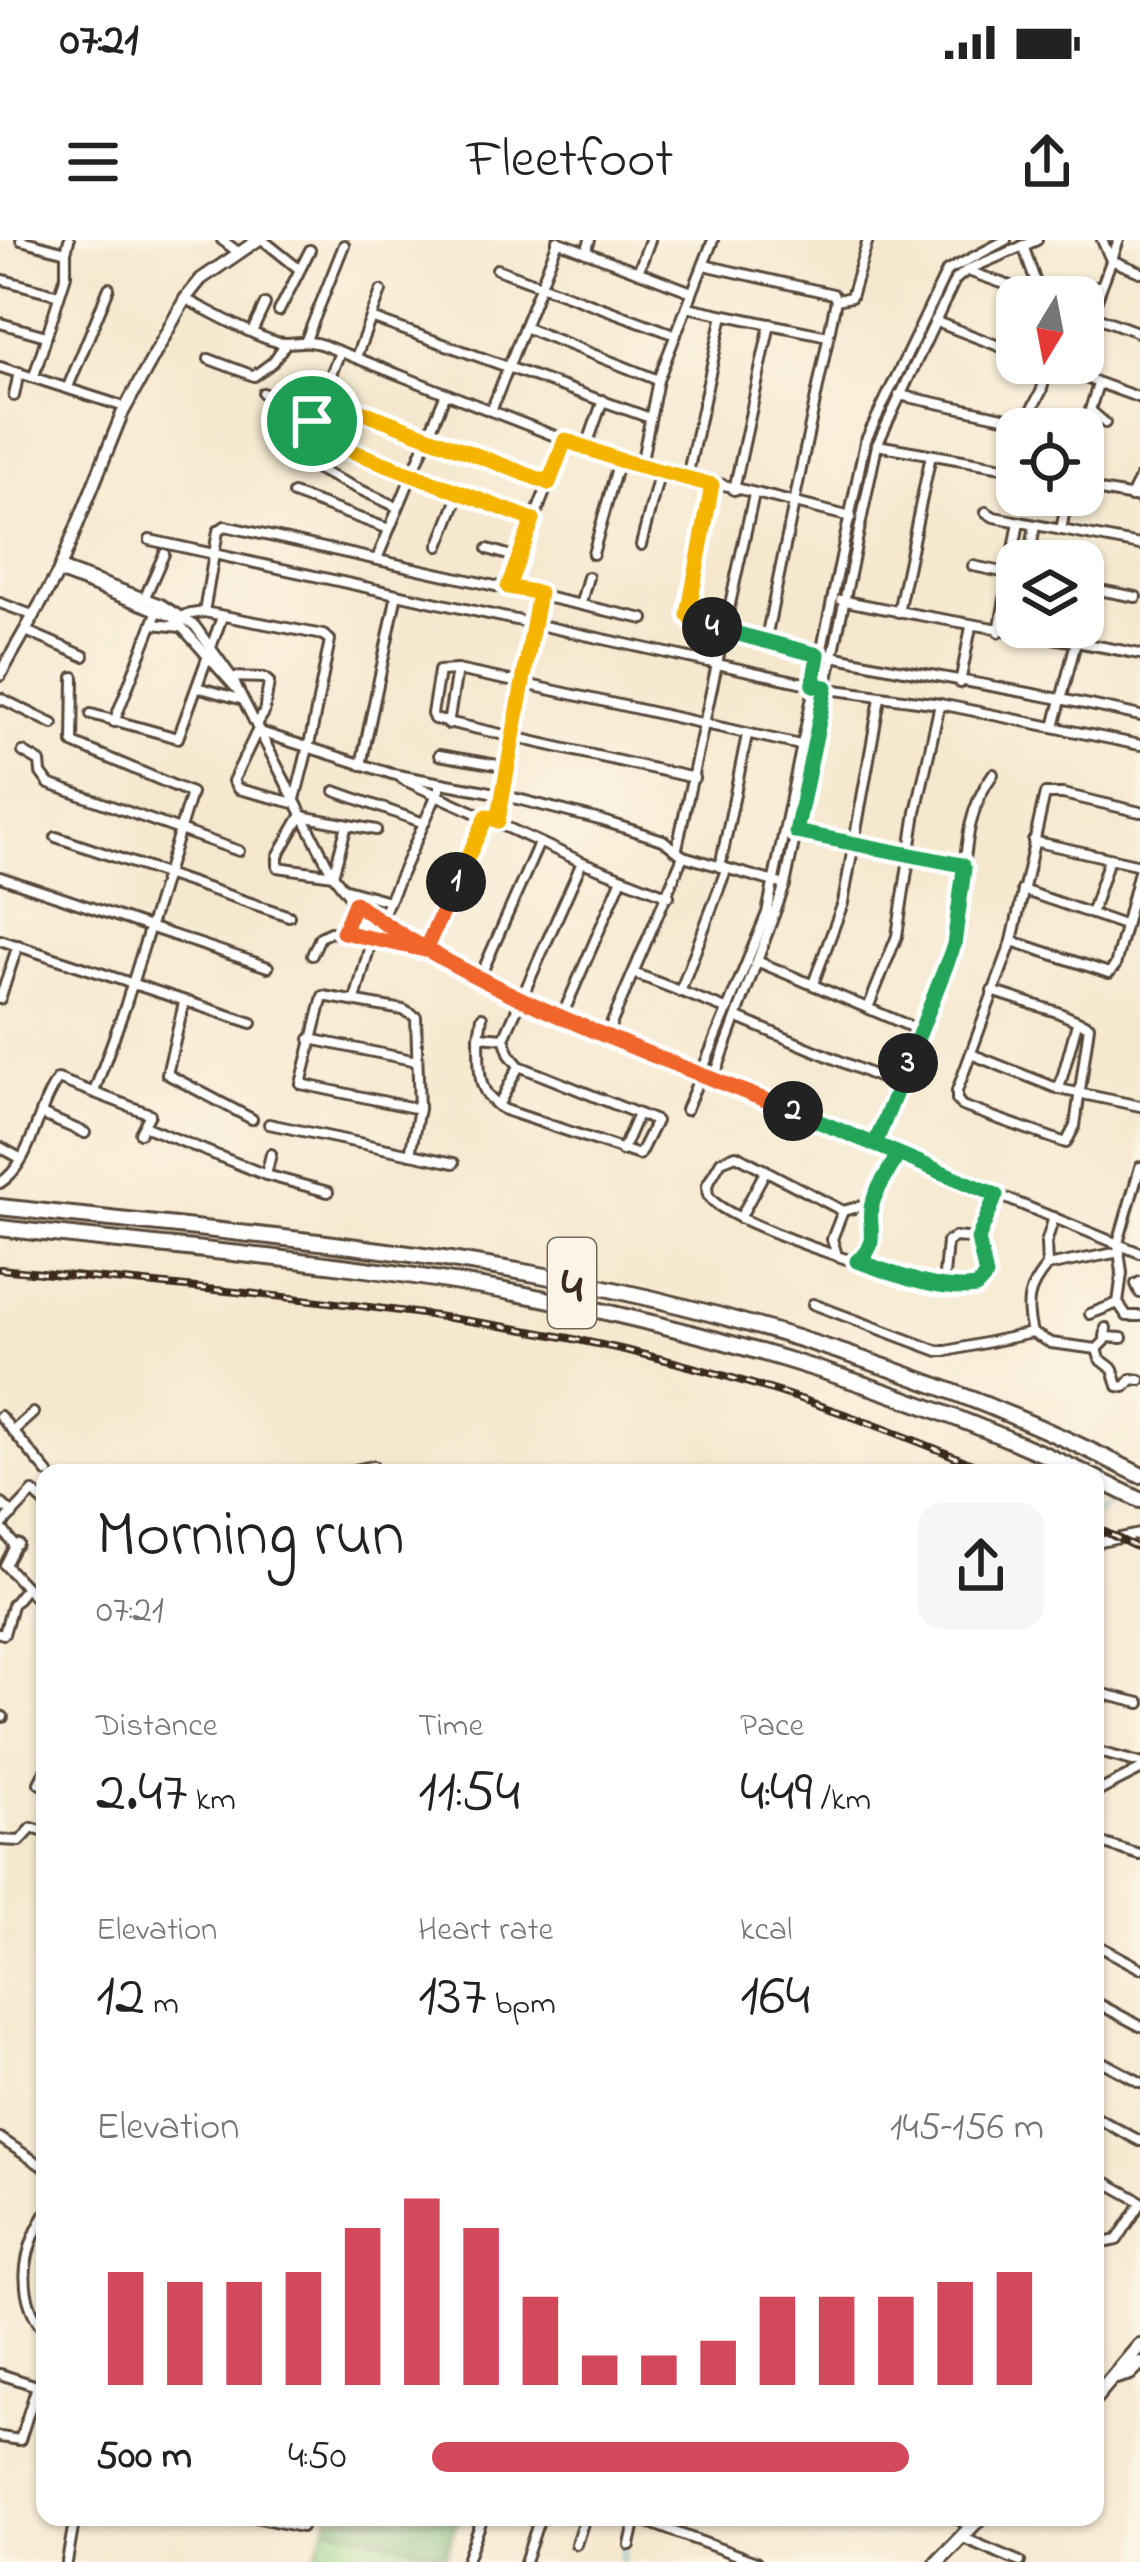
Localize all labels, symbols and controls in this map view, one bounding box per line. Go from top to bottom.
text: 07:21 [60,9,138,75]
text: Fleetfoot [467,123,673,201]
icon: menu [60,129,126,195]
icon: share [1014,129,1080,195]
north arrow [996,276,1104,384]
map controls [996,276,1104,648]
pin [261,370,363,472]
icon: arrive [279,388,345,454]
button: locate [996,408,1104,516]
button: layers [996,540,1104,648]
pin: 4 [682,597,742,657]
text: 4 [705,603,719,651]
pin: 1 [426,852,486,912]
text: 1 [451,858,461,906]
pin: 3 [878,1033,938,1093]
text: 3 [901,1039,915,1087]
pin: 2 [763,1081,823,1141]
text: 2 [785,1087,801,1135]
road number: 4 [548,1238,596,1328]
text: Morning run [96,1490,405,1586]
button: share [918,1503,1044,1629]
text: 07:21 [96,1583,164,1640]
text: Distance [96,1703,218,1751]
text: Time [418,1703,483,1751]
text: Pace [740,1703,804,1751]
text: 2.47 [96,1751,188,1838]
text: 11:54 [418,1751,520,1838]
text: 4:49 [740,1751,813,1838]
text: km [188,1777,236,1825]
text: /km [813,1777,871,1825]
text: Elevation [96,1907,217,1955]
text: Heart rate [418,1907,553,1955]
text: kcal [740,1907,792,1955]
text: 12 [96,1955,145,2042]
text: 137 [418,1955,487,2042]
text: 164 [740,1955,810,2042]
text: m [145,1981,179,2029]
text: bpm [487,1981,556,2029]
text: Elevation [96,2100,239,2157]
text: 145–156 m [890,2100,1044,2157]
text: 500 m [96,2429,192,2486]
text: 4:50 [288,2429,347,2486]

